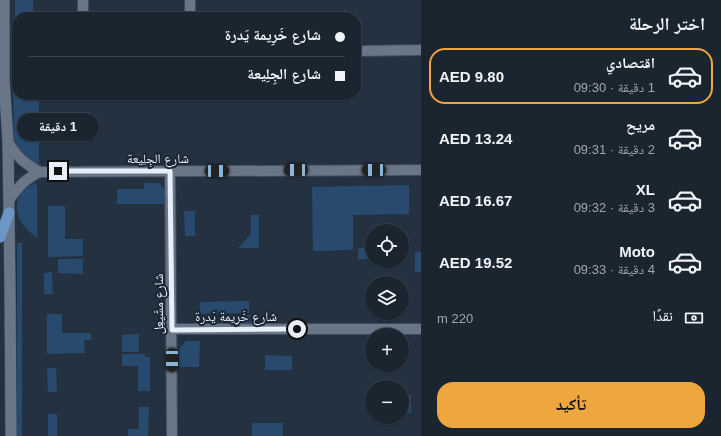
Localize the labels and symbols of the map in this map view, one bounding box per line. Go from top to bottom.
callout: 1 دقيقة [17,113,99,141]
street label: شارع الجِلِيعة [127,151,189,168]
route end [49,162,67,180]
car [284,164,308,176]
car [362,164,386,176]
car [205,165,229,177]
street label: شارع مشَيعِل [151,274,168,334]
street label: شارع خَرِيمة يَدرة [195,309,277,326]
route start [288,320,306,338]
car [166,348,178,372]

